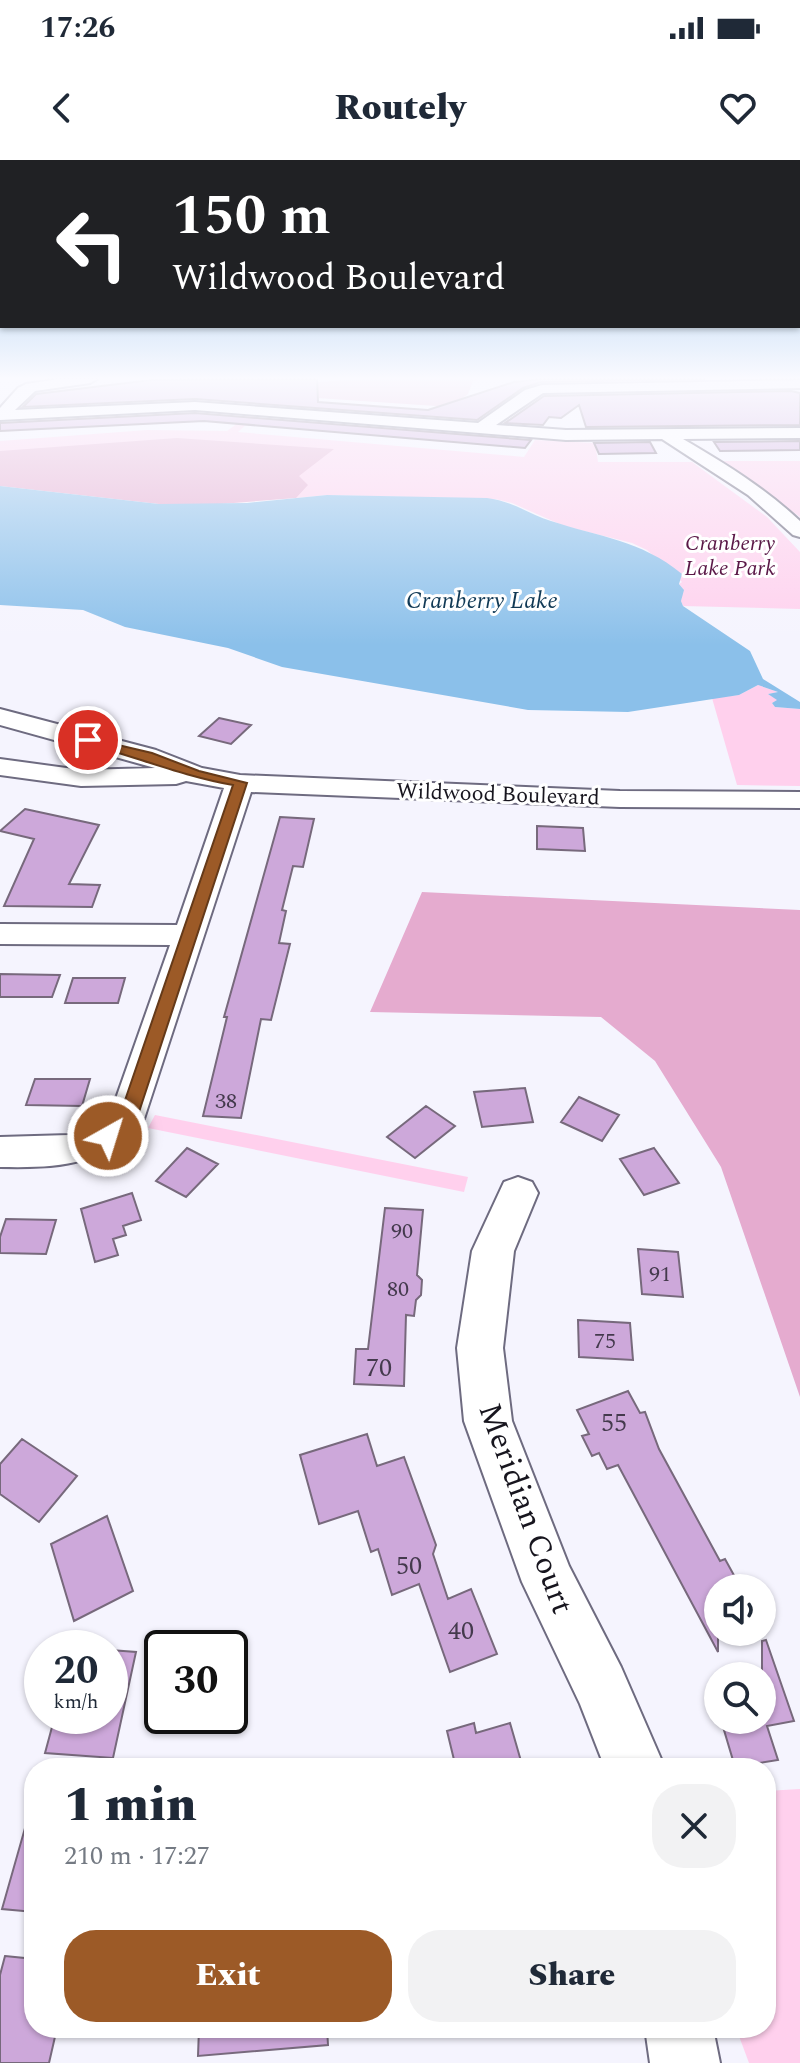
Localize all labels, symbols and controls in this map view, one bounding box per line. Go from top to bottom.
text: 17:26 [40,5,115,51]
text: Routely [334,81,466,136]
icon: back [40,86,84,130]
icon: heart [716,86,760,130]
text: 150 m [172,174,331,259]
icon: left [40,192,144,296]
text: Wildwood Boulevard [172,251,505,306]
park label: Cranberry Lake Park [685,527,775,585]
water label: Cranberry Lake [406,583,558,619]
pin [54,706,122,774]
icon: arrive [66,718,110,762]
street label: Wildwood Boulevard [396,774,600,815]
house number: 38 [215,1085,237,1118]
position arrow [66,1094,150,1178]
house number: 90 [391,1215,413,1248]
house number: 91 [649,1258,671,1291]
house number: 80 [387,1273,409,1306]
house number: 75 [594,1325,616,1358]
house number: 70 [366,1348,392,1388]
street label: Meridian Court [465,1396,587,1621]
house number: 55 [601,1403,627,1443]
house number: 50 [396,1546,422,1586]
map controls [704,1574,776,1734]
button: sound [704,1574,776,1646]
house number: 40 [448,1611,474,1651]
speed limit sign: 30 [144,1630,248,1734]
text: 20 [54,1641,98,1702]
button: search [704,1662,776,1734]
text: km/h [54,1687,99,1717]
text: 1 min [64,1769,197,1842]
button: close [652,1784,736,1868]
text: 210 m · 17:27 [64,1836,210,1876]
button: Exit [64,1930,392,2022]
button: Share [408,1930,736,2022]

